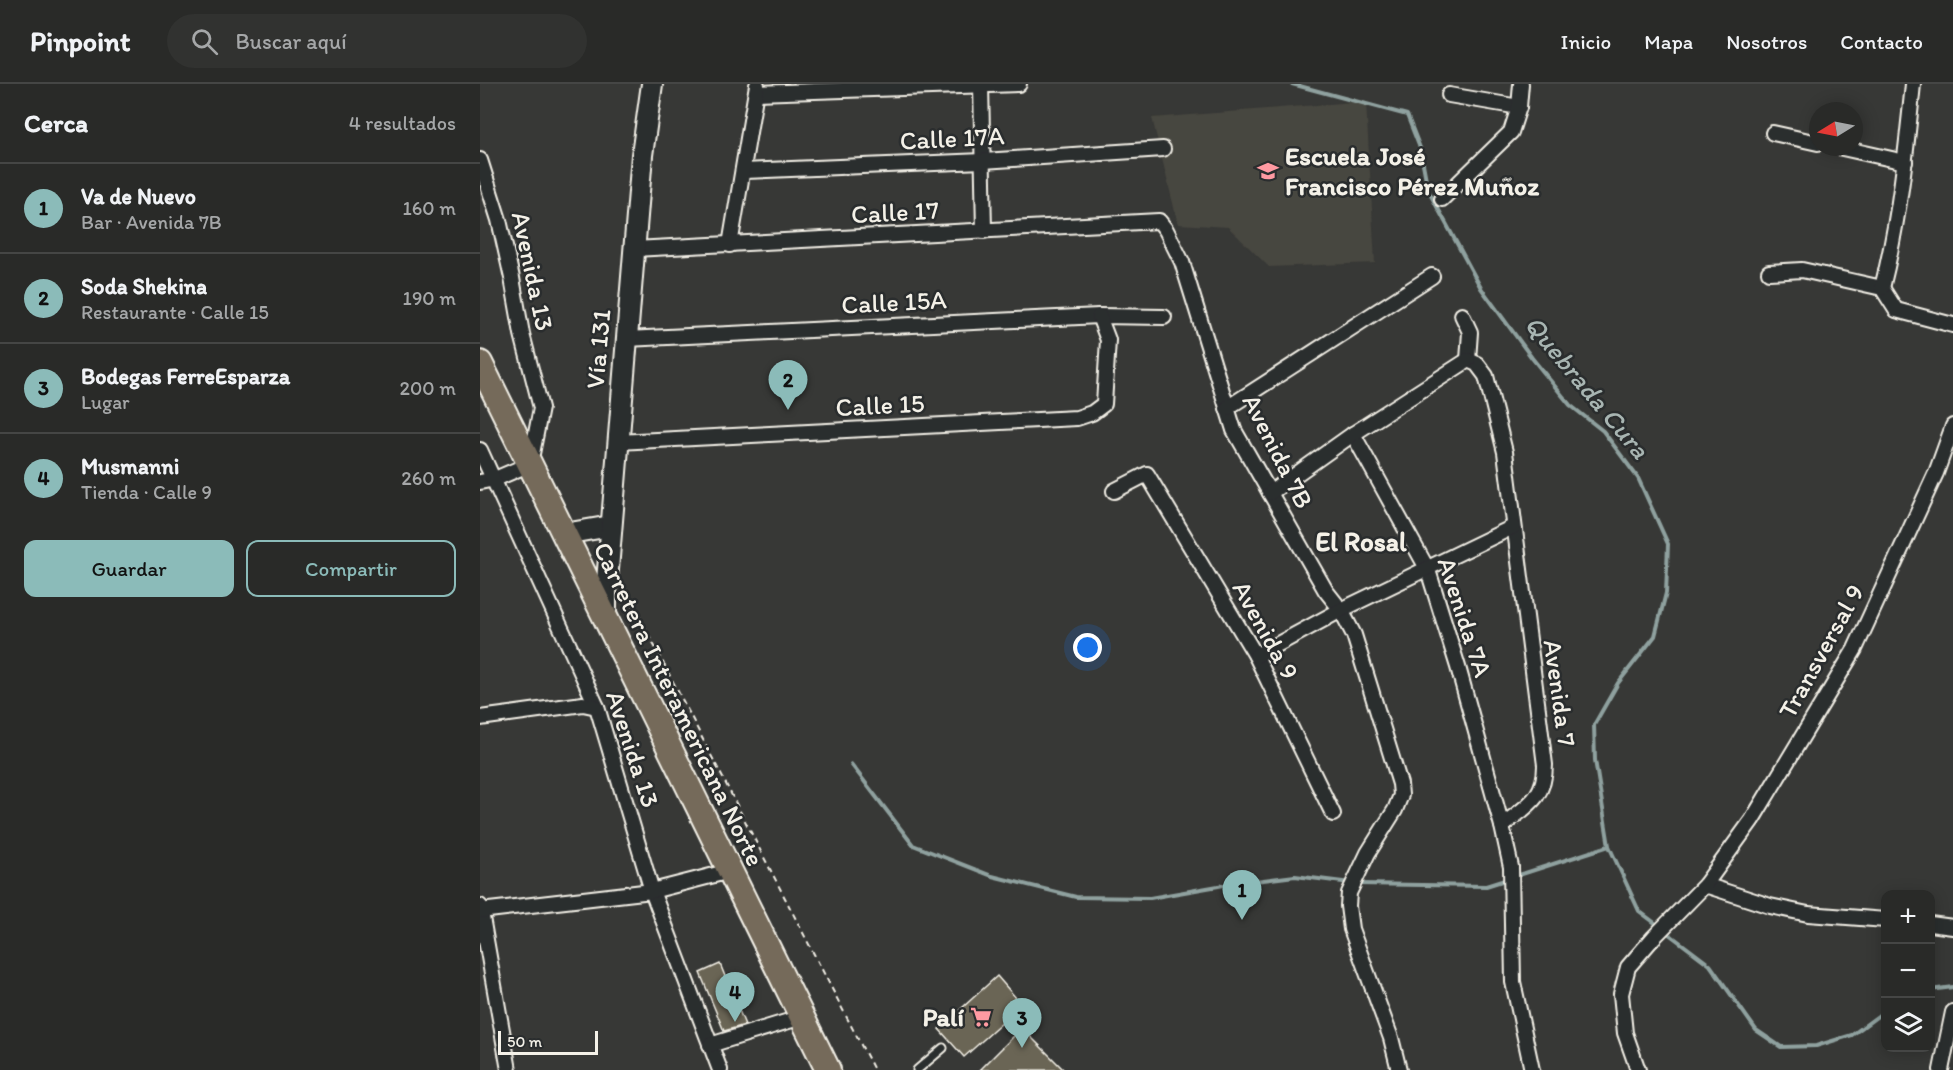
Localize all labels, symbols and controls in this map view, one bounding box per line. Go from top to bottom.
search box [167,14,587,68]
text: Pinpoint [30,24,131,58]
icon: search [188,25,221,58]
text: Buscar aquí [236,28,347,55]
text: Inicio [1561,29,1611,54]
text: Mapa [1644,29,1693,54]
text: Nosotros [1726,29,1807,54]
text: Contacto [1840,29,1923,54]
north arrow [1809,102,1863,156]
text: Cerca [24,107,88,139]
text: 4 resultados [349,111,456,135]
street label: Calle 17A [899,119,1006,157]
place label: Escuela José Francisco Pérez Muñoz [1285,140,1539,202]
school or university icon: Escuela José Francisco Pérez Muñoz [1256,159,1280,183]
text: Va de Nuevo [81,183,196,210]
street label: Calle 17 [850,194,940,230]
text: 1 [39,196,48,220]
text: 160 m [403,196,456,220]
street label: Avenida 13 [505,209,561,333]
text: Bar · Avenida 7B [81,210,222,234]
text: Soda Shekina [81,273,207,300]
street label: Calle 15A [840,283,948,321]
text: 2 [38,286,49,310]
text: 190 m [403,286,456,310]
text: Restaurante · Calle 15 [81,300,269,324]
street label: Vía 131 [579,308,617,390]
water label: Quebrada Cura [1518,308,1658,466]
pin: 2 [768,360,808,410]
text: Bodegas FerreEsparza [81,363,290,390]
text: 3 [38,376,49,400]
text: 200 m [400,376,456,400]
street label: Calle 15 [835,387,925,423]
street label: Avenida 7B [1236,388,1320,514]
text: Lugar [81,390,130,414]
text: Musmanni [81,453,179,480]
text: 4 [37,466,50,490]
text: 260 m [401,466,456,490]
text: Tienda · Calle 9 [81,480,212,504]
district label: El Rosal [1315,525,1407,558]
street label: Carretera Interamericana Norte [586,537,772,871]
button: Guardar [24,540,234,597]
button: Compartir [246,540,456,597]
street label: Avenida 7A [1431,553,1500,681]
street label: Avenida 9 [1226,575,1306,685]
street label: Transversal 9 [1771,578,1871,724]
your location [1073,633,1102,662]
street label: Avenida 7 [1537,637,1583,749]
street label: Avenida 13 [599,687,667,811]
pin: 1 [1222,870,1262,920]
map controls [1881,890,1935,1052]
button: + [1881,890,1935,944]
button: − [1881,944,1935,998]
pin: 4 [716,972,754,1022]
pin: 3 [1002,998,1042,1048]
button: layers [1881,998,1935,1052]
place label: Palí [922,1001,964,1033]
supermarket icon: Palí [969,1005,993,1029]
scale bar [498,1028,598,1056]
text: 50 m [507,1032,542,1051]

